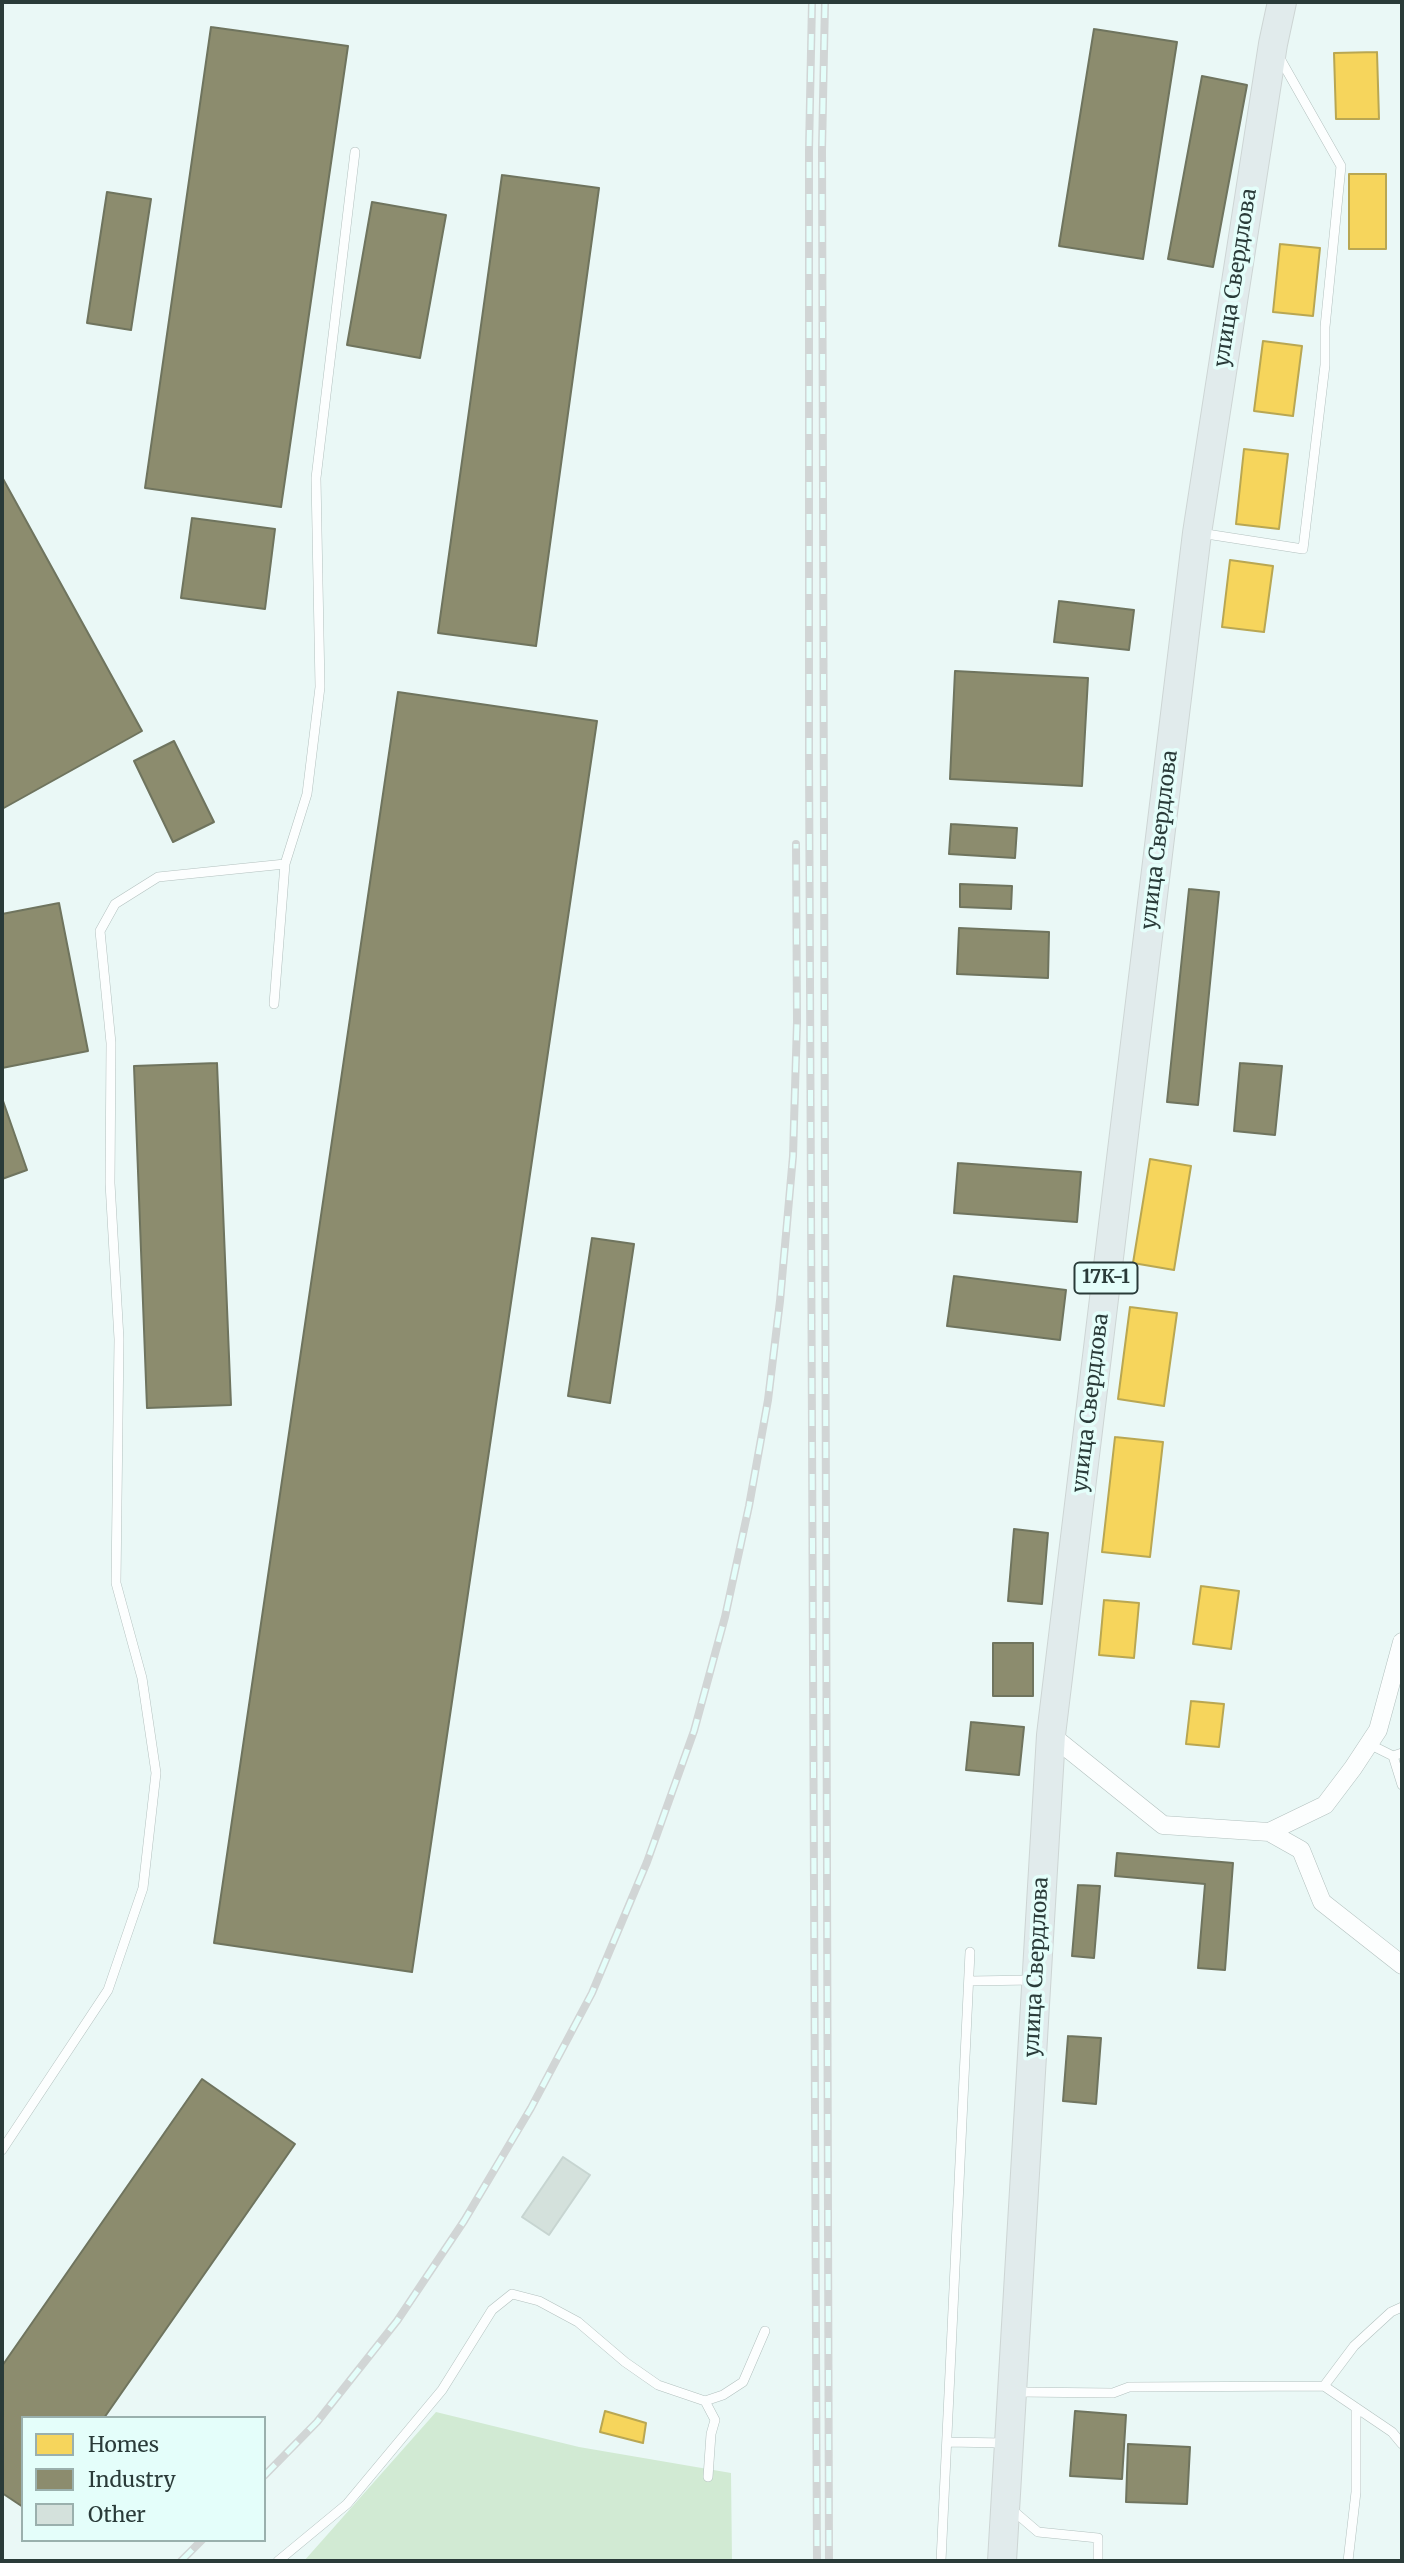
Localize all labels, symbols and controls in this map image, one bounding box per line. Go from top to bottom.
street label: улица Свердлова [1209,187,1263,369]
street label: улица Свердлова [1136,749,1184,931]
road number: 17К-1 [1074,1262,1138,1294]
street label: улица Свердлова [1067,1312,1115,1494]
street label: улица Свердлова [1020,1876,1054,2058]
legend [21,2416,266,2542]
text: Homes [88,2431,159,2458]
text: Industry [88,2466,176,2493]
text: Other [88,2501,146,2528]

